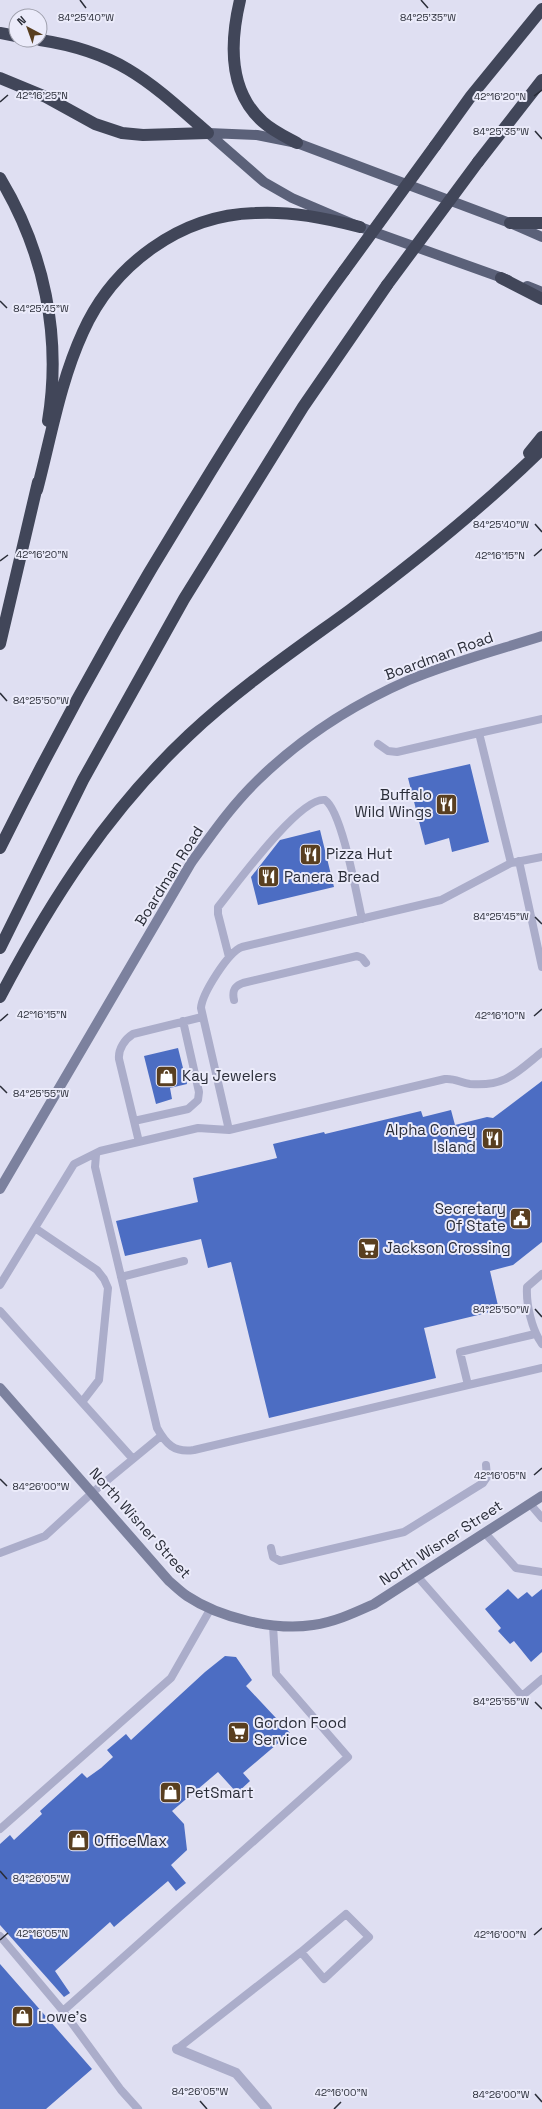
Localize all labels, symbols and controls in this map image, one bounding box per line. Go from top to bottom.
north arrow [8,8,48,48]
text: 84°25'40"W [58,11,114,24]
text: 84°25'35"W [400,11,456,24]
text: N [14,13,29,28]
text: 42°16'25"N [16,89,68,102]
text: 42°16'20"N [474,90,526,103]
text: 84°25'35"W [473,125,529,138]
text: 84°25'45"W [13,302,69,315]
text: 84°25'40"W [473,518,529,531]
text: 42°16'20"N [16,548,68,561]
text: 42°16'15"N [475,549,525,562]
street label: Boardman Road [382,627,496,684]
text: 84°25'50"W [13,694,69,707]
place label: Buffalo Wild Wings [355,785,432,821]
restaurant icon: Buffalo Wild Wings [434,791,460,817]
street label: Boardman Road [130,822,207,929]
restaurant icon: Pizza Hut [297,841,323,867]
place label: Pizza Hut [326,844,393,863]
restaurant icon: Panera Bread [255,864,281,890]
place label: Panera Bread [284,867,380,886]
text: 84°25'45"W [473,910,529,923]
text: 42°16'15"N [17,1008,67,1021]
text: 42°16'10"N [475,1009,525,1022]
shop icon: Kay Jewelers [154,1063,180,1089]
place label: Kay Jewelers [182,1066,277,1085]
text: 84°25'55"W [13,1087,69,1100]
place label: Alpha Coney Island [385,1120,476,1156]
restaurant icon: Alpha Coney Island [479,1126,505,1152]
place label: Secretary Of State [435,1199,506,1235]
public building icon: Secretary Of State [508,1205,534,1231]
supermarket icon: Jackson Crossing [356,1235,382,1261]
place label: Jackson Crossing [384,1238,511,1257]
text: 84°25'50"W [473,1303,529,1316]
street label: North Wisner Street [86,1463,195,1582]
text: 42°16'05"N [474,1469,526,1482]
text: 84°26'00"W [13,1480,70,1493]
street label: North Wisner Street [376,1496,506,1589]
text: 84°25'55"W [473,1695,529,1708]
place label: Gordon Food Service [254,1713,347,1749]
supermarket icon: Gordon Food Service [225,1719,251,1745]
shop icon: PetSmart [157,1780,183,1806]
place label: PetSmart [186,1783,254,1802]
shop icon: OfficeMax [65,1828,91,1854]
place label: OfficeMax [94,1831,167,1850]
text: 84°26'05"W [13,1872,69,1885]
text: 42°16'05"N [16,1927,68,1940]
text: 42°16'00"N [474,1928,526,1941]
shop icon: Lowe's [10,2004,36,2030]
place label: Lowe's [38,2007,87,2026]
text: 84°26'05"W [172,2085,228,2098]
text: 42°16'00"N [315,2086,367,2099]
text: 84°26'00"W [473,2088,530,2101]

